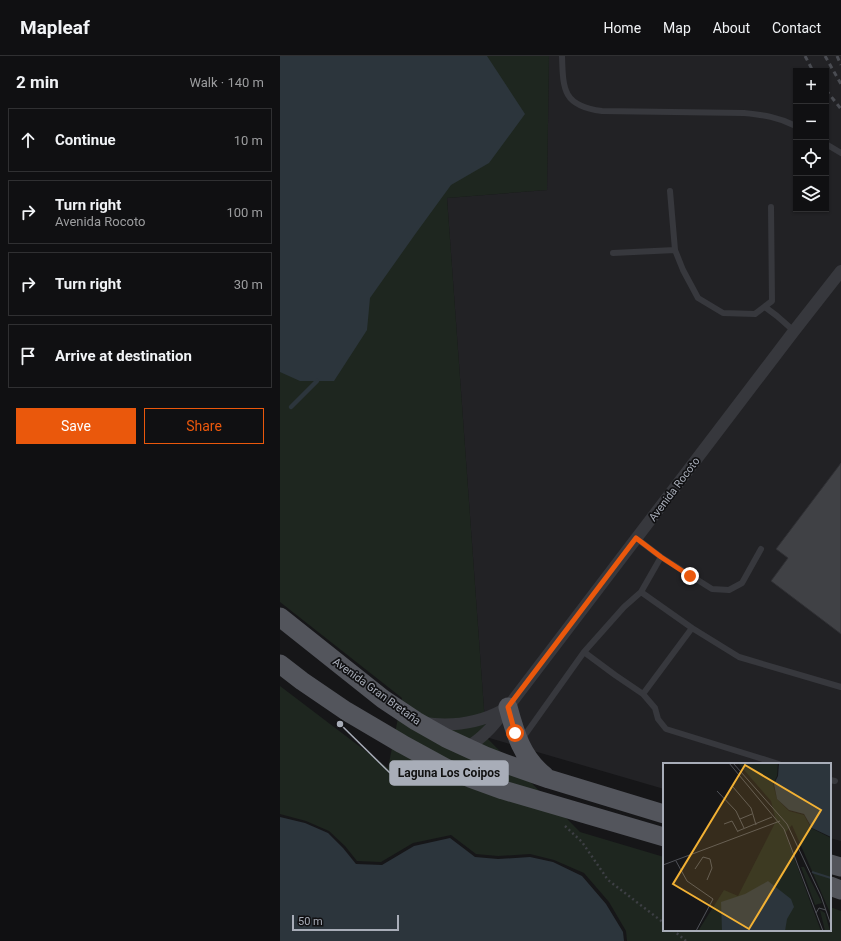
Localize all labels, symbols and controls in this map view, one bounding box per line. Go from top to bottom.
text: Mapleaf [20,16,90,39]
text: Home [603,20,641,36]
text: Map [663,20,691,36]
text: About [713,20,750,36]
text: Contact [772,20,821,36]
map controls [793,68,829,212]
button: + [793,68,829,104]
text: 2 min [16,72,59,92]
text: Walk · 140 m [189,75,264,90]
button: − [793,104,829,140]
icon: ahead [17,129,39,151]
text: Continue [55,131,116,149]
text: 10 m [234,133,263,148]
button: locate [793,140,829,176]
button: layers [793,176,829,212]
text: Turn right [55,196,121,214]
icon: right [17,201,39,223]
text: 100 m [226,205,263,220]
text: Avenida Rocoto [55,214,145,229]
icon: right [17,273,39,295]
text: Turn right [55,275,121,293]
text: 30 m [234,277,263,292]
icon: arrive [17,345,39,367]
text: Arrive at destination [55,347,192,365]
button: Save [16,408,136,444]
button: Share [144,408,264,444]
street label: Avenida Rocoto [646,455,703,524]
route end [681,567,699,585]
street label: Avenida Gran Bretaña [330,655,423,728]
route start [506,724,524,742]
callout: Laguna Los Coipos [390,761,508,785]
inset map [663,763,831,931]
text: Laguna Los Coipos [398,766,500,780]
scale bar [292,913,399,932]
text: 50 m [298,915,323,928]

